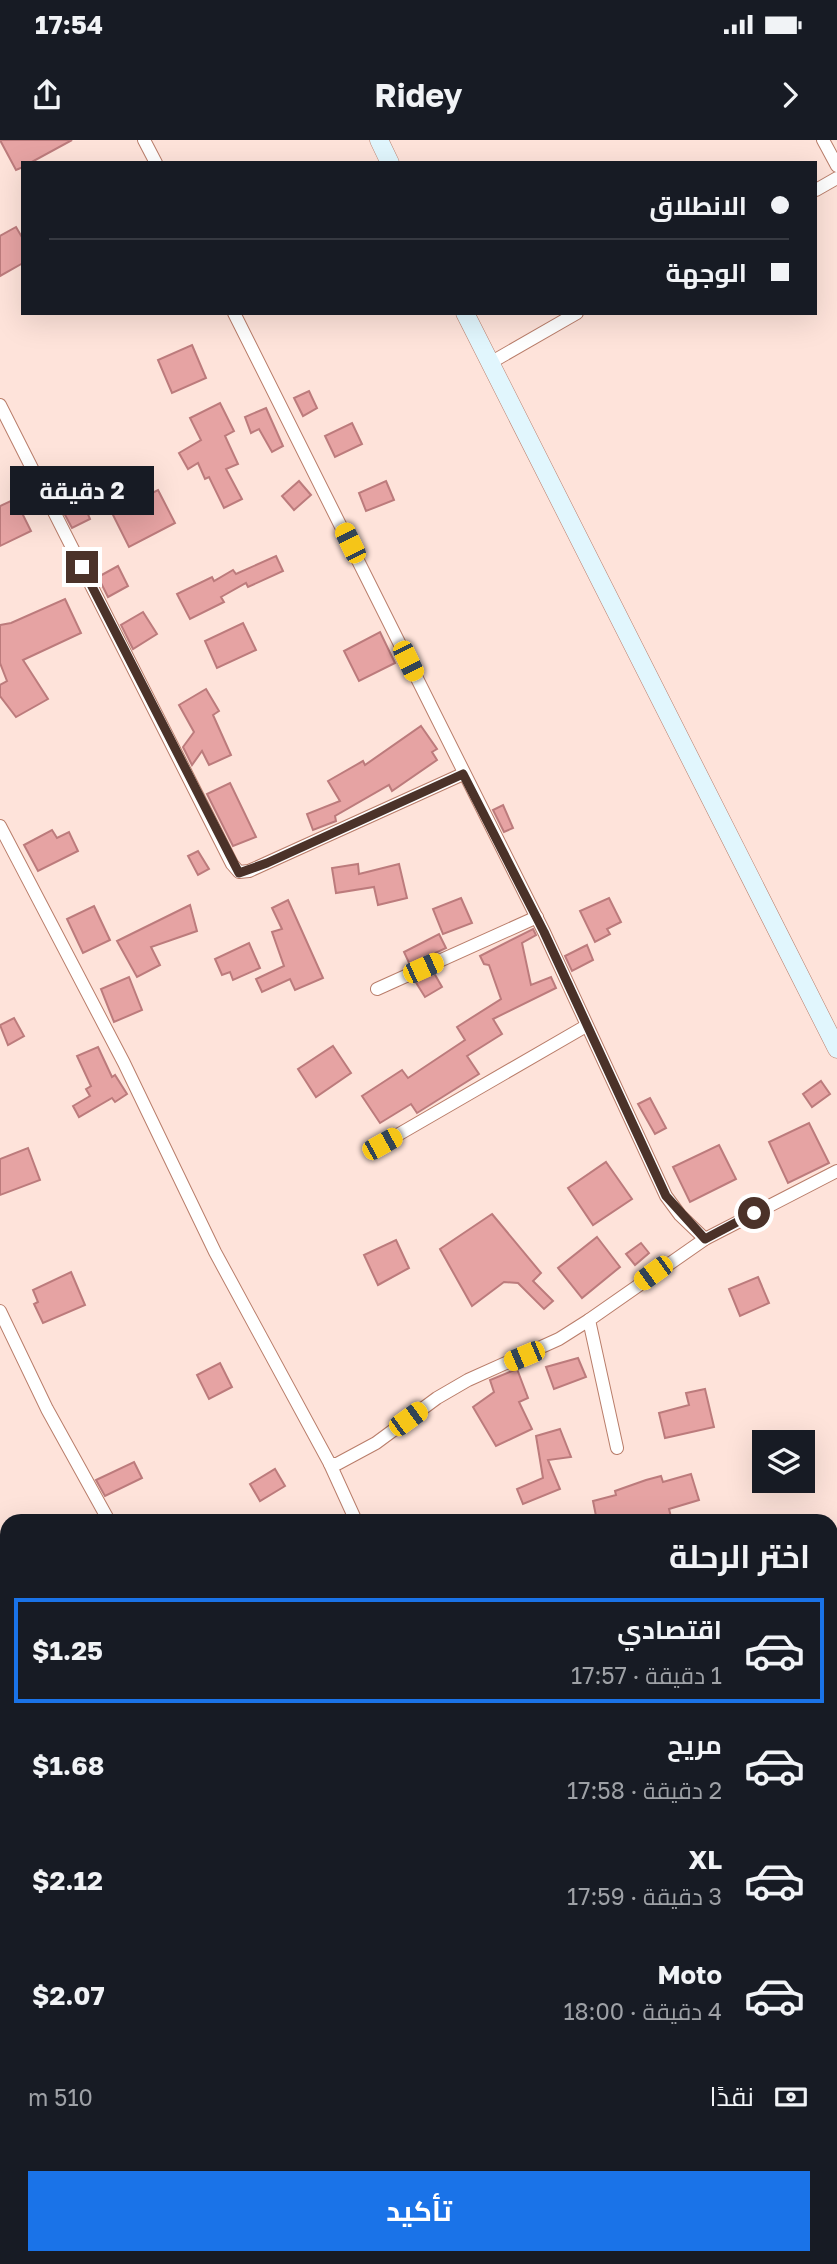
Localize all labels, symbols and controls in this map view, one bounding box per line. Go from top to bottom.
text: 17:54 [35,9,103,40]
icon: share [28,76,66,114]
text: Ridey [374,76,463,114]
icon: forward [771,76,809,114]
text: الانطلاق [649,190,747,221]
text: الوجهة [666,257,747,288]
callout: 2 دقيقة [10,466,154,514]
text: 2 دقيقة [40,476,124,504]
car [332,520,369,566]
route end [66,551,98,583]
car [390,638,427,684]
car [400,950,447,986]
car [359,1125,406,1163]
route start [738,1197,770,1229]
car [630,1252,677,1294]
car [501,1338,548,1374]
car [385,1398,432,1440]
map controls [752,1430,815,1493]
button: layers [752,1430,815,1493]
text: اختر الرحلة [669,1537,810,1575]
text: اقتصادي [617,1614,722,1645]
icon: car [743,1619,806,1682]
text: $1.25 [32,1635,103,1666]
text: 1 دقيقة · 17:57 [571,1661,722,1689]
text: مريح [667,1729,722,1760]
icon: car [743,1734,806,1797]
text: $1.68 [32,1750,104,1781]
text: 2 دقيقة · 17:58 [567,1776,722,1804]
text: XL [688,1844,722,1875]
icon: car [743,1849,806,1912]
text: $2.12 [32,1865,103,1896]
text: 3 دقيقة · 17:59 [567,1882,722,1910]
text: Moto [657,1959,722,1990]
icon: car [743,1964,806,2027]
text: $2.07 [32,1980,105,2011]
text: 4 دقيقة · 18:00 [563,1997,722,2025]
icon: cash [772,2078,810,2116]
text: نقدًا [710,2081,754,2112]
text: 510 m [28,2083,93,2111]
button: تأكيد [28,2171,810,2251]

